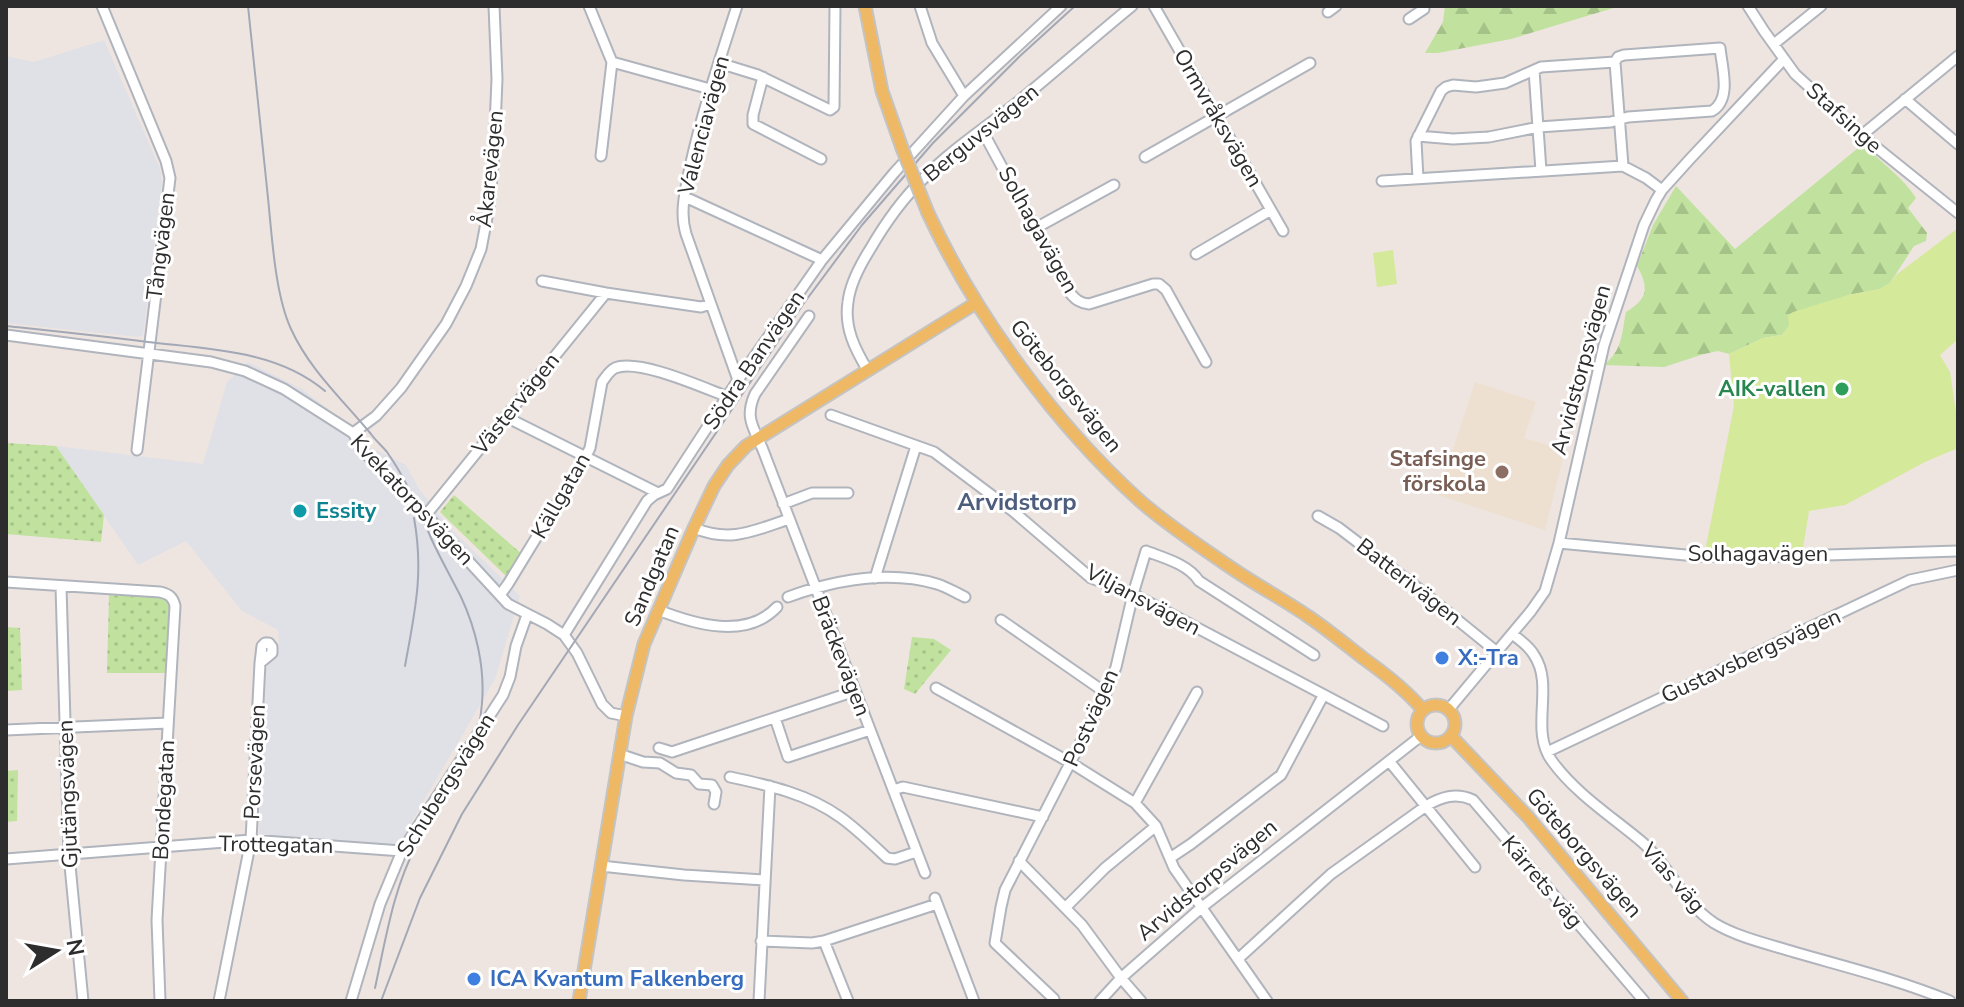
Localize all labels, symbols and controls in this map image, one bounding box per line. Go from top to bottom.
street label: Ormvråksvägen [1166,43,1270,193]
street label: Valenciavägen [671,52,737,199]
street label: Stafsinge [1799,76,1889,160]
street label: Berguvsvägen [917,77,1045,189]
street label: Åkarevägen [469,109,511,229]
street label: Solhagavägen [991,161,1085,299]
street label: Tångvägen [140,190,182,302]
street label: Arvidstorpsvägen [1544,282,1618,458]
street label: Södra Banvägen [696,284,812,436]
street label: Göteborgsvägen [1003,313,1129,459]
street label: Västervägen [465,346,567,462]
place label: AIK-vallen [1718,374,1826,404]
marker: AIK-vallen [1833,380,1851,398]
street label: Kvekatorpsvägen [343,428,481,572]
place label: Stafsinge förskola [1389,444,1486,499]
street label: Källgatan [524,447,598,545]
marker: Stafsinge förskola [1493,463,1511,481]
district label: Arvidstorp [957,486,1077,518]
place label: Essity [316,496,377,526]
marker: Essity [291,502,309,520]
street label: Sandgatan [617,521,687,631]
street label: Batterivägen [1350,531,1468,633]
street label: Solhagavägen [1688,539,1828,569]
street label: Viljansvägen [1079,557,1206,643]
street label: Bräckevägen [804,592,878,720]
street label: Gustavsbergsvägen [1656,601,1846,711]
place label: X:-Tra [1457,643,1519,673]
marker: X:-Tra [1433,649,1451,667]
street label: Postvägen [1056,664,1126,772]
street label: Porsevägen [237,704,273,820]
street label: Schubergsvägen [390,708,502,862]
street label: Gjutängsvägen [50,719,86,869]
street label: Bondegatan [146,739,182,861]
street label: Göteborgsvägen [1519,782,1649,924]
street label: Arvidstorpsvägen [1130,812,1284,948]
street label: Trottegatan [218,829,334,861]
street label: Kärrets väg [1494,829,1590,935]
street label: Vias väg [1634,836,1712,919]
north arrow [16,911,96,991]
text: N [58,936,91,958]
place label: ICA Kvantum Falkenberg [490,964,744,994]
marker: ICA Kvantum Falkenberg [465,970,483,988]

